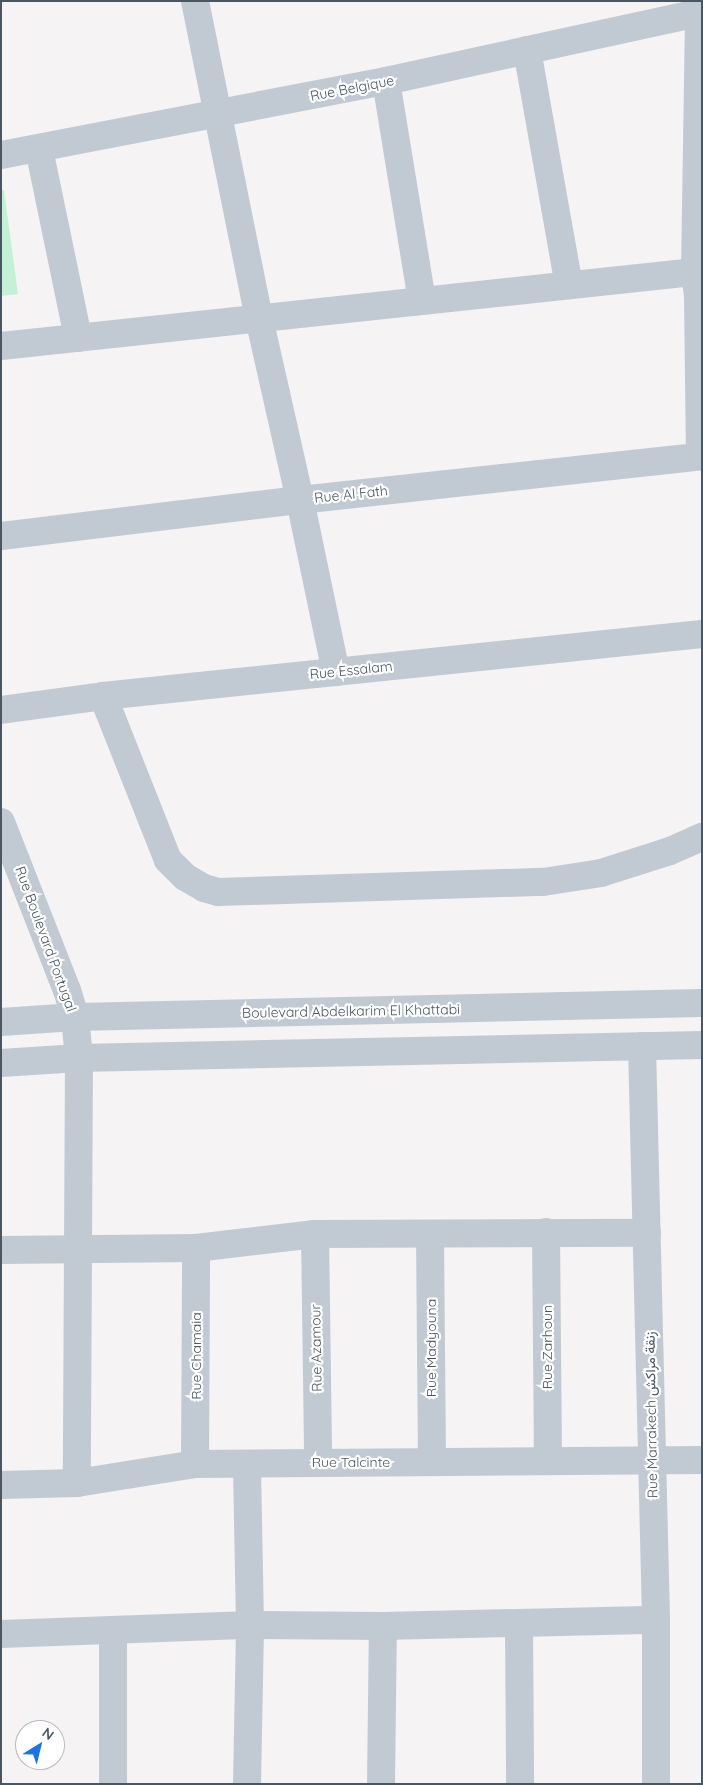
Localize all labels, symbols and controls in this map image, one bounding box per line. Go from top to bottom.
street label: Rue Belgique [309,72,395,104]
street label: Rue Al Fath [313,482,389,506]
street label: Rue Essalam [309,657,393,683]
street label: Rue Boulevard Portugal [12,864,80,1014]
street label: Boulevard Abdelkarim El Khattabi [242,1001,460,1021]
street label: Rue Madyouna [423,1299,439,1397]
street label: Rue Azamour [307,1304,325,1392]
street label: Rue Zarhoun [539,1305,555,1389]
street label: Rue Chamaia [188,1312,204,1400]
street label: Rue Marrakech زنقة مراكش [641,1331,661,1499]
street label: Rue Talcinte [312,1454,390,1470]
north arrow [15,1720,65,1770]
text: N [39,1723,58,1744]

